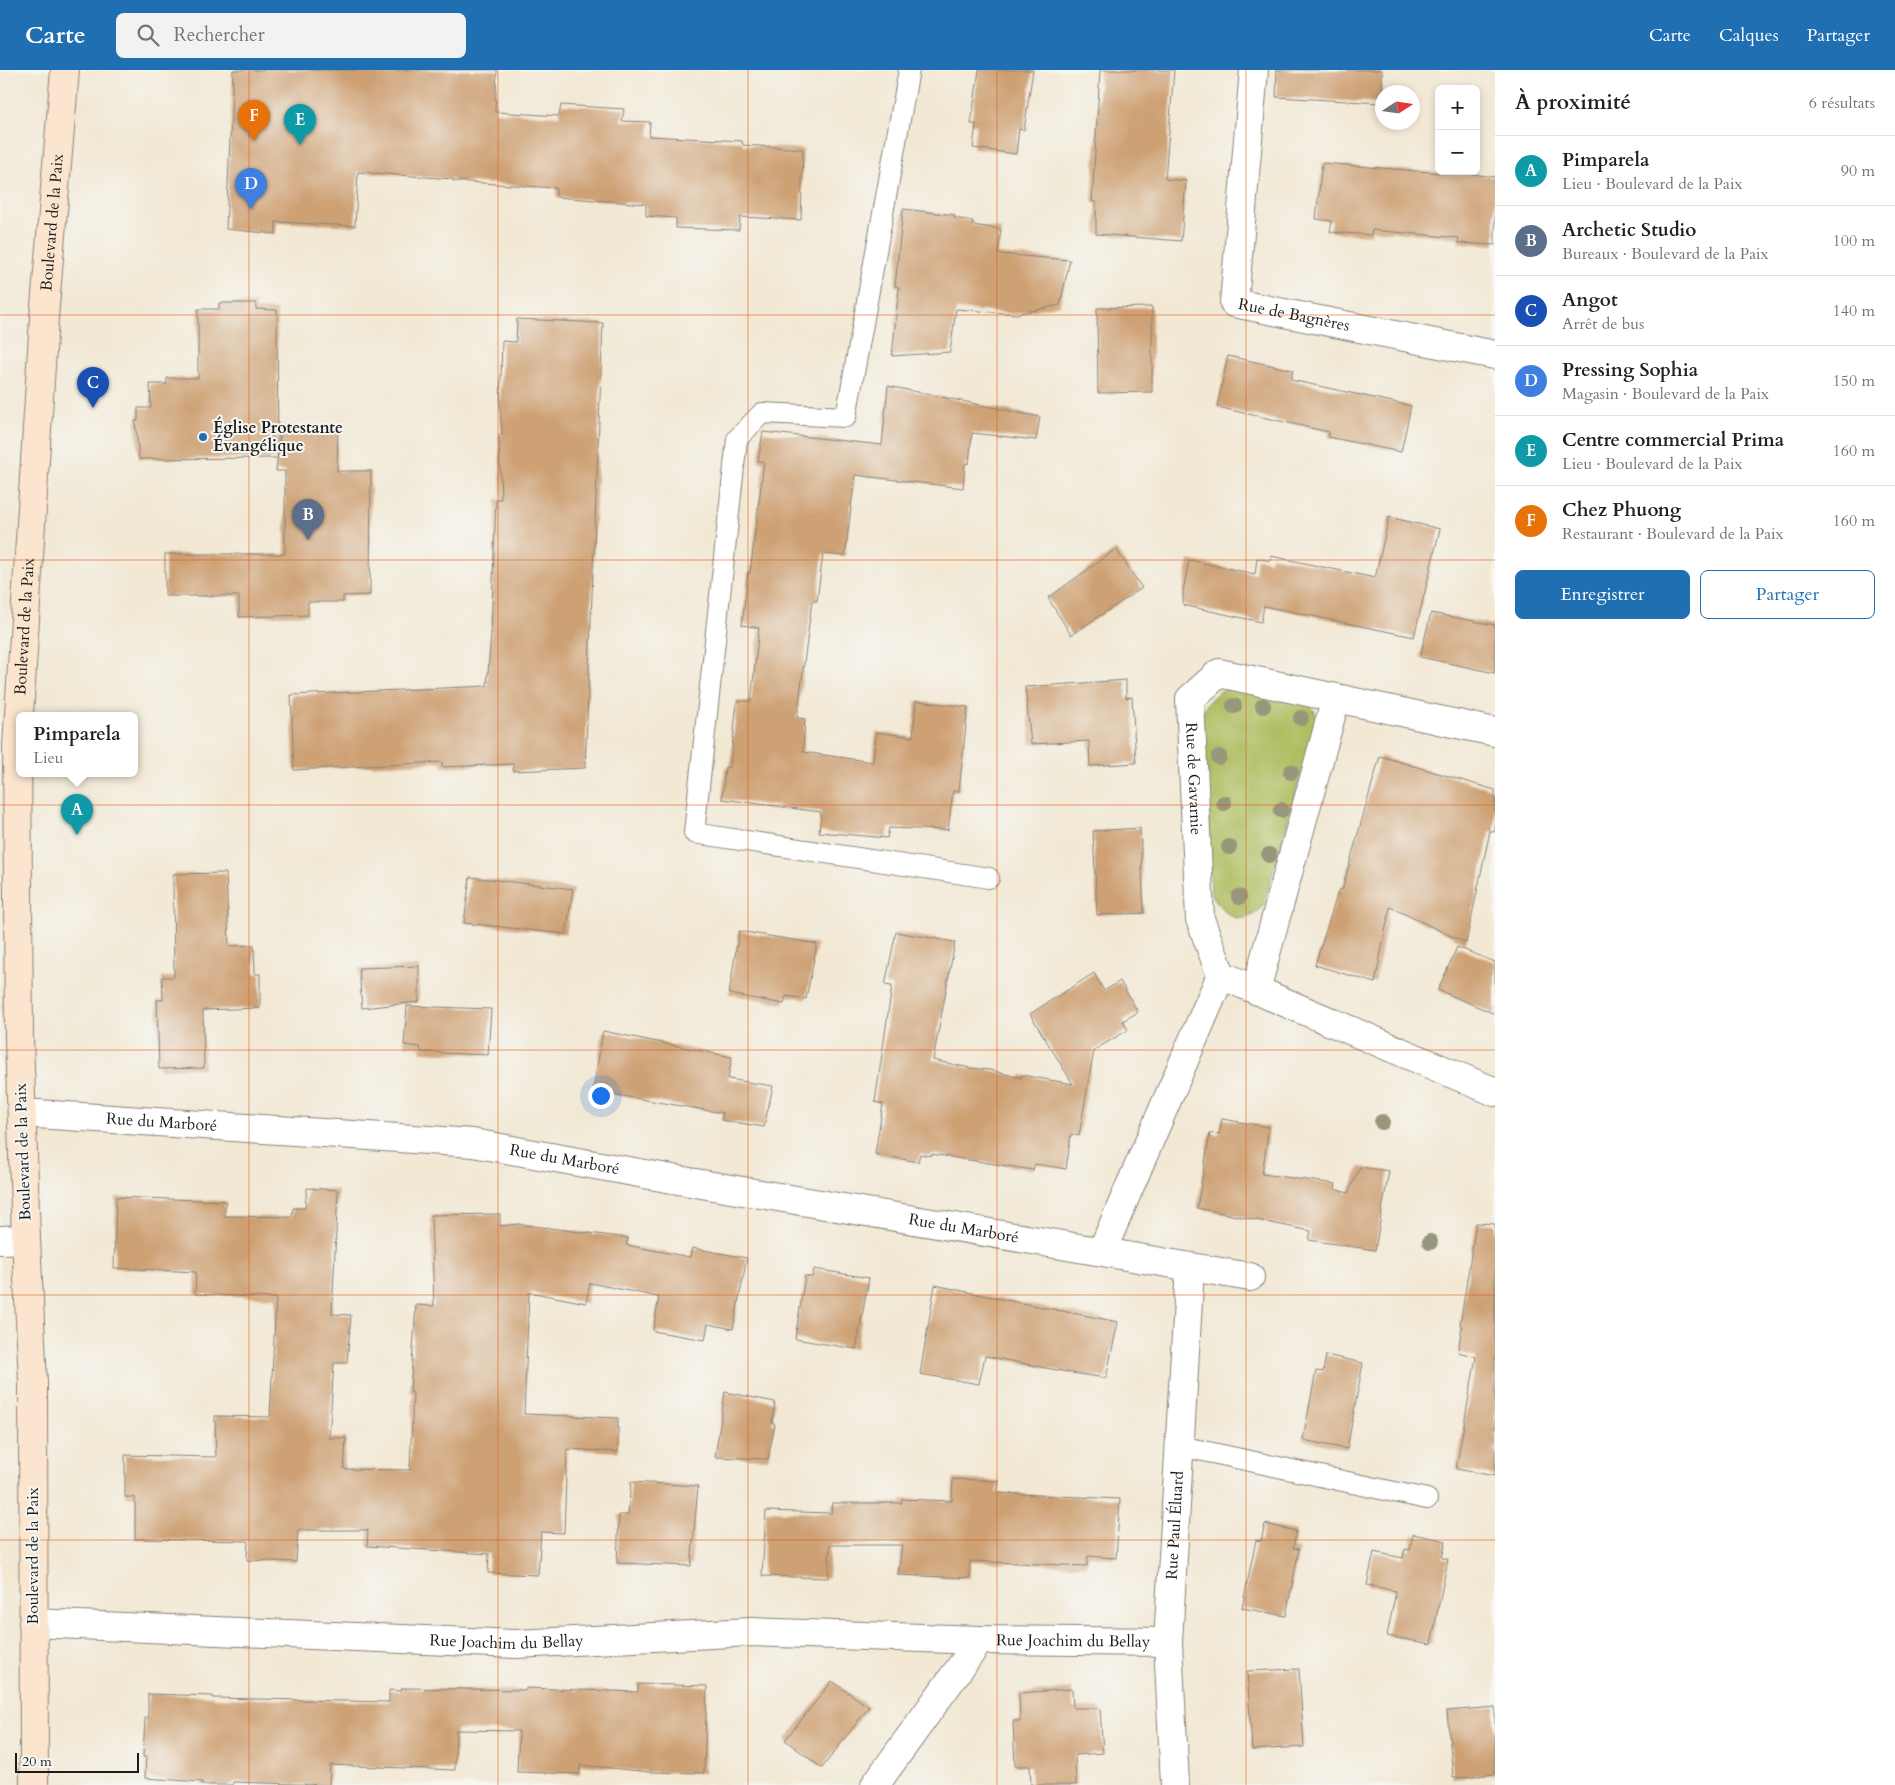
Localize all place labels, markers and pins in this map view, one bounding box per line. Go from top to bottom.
pin: F [238,100,270,141]
pin: E [284,104,316,145]
pin: D [235,168,267,209]
pin: C [77,367,109,408]
place label: Église Protestante Évangélique [213,416,343,457]
marker: Église Protestante Évangélique [197,431,209,443]
pin: B [292,499,324,540]
pin: A [61,794,93,835]

